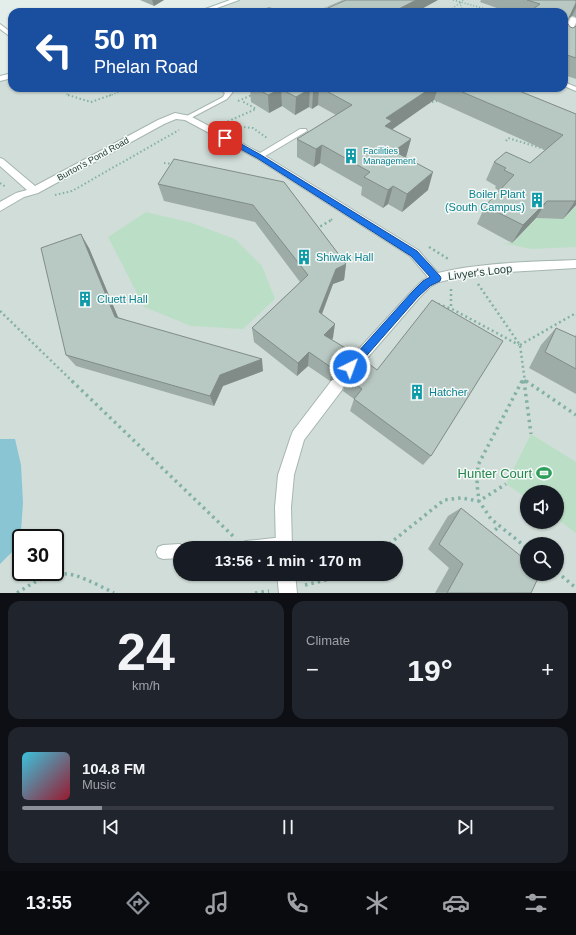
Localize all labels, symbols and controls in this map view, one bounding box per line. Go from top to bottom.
icon: left [28,24,80,76]
text: 50 m [94,24,158,55]
text: Phelan Road [94,57,198,77]
pin [208,121,242,155]
icon: arrive [214,127,236,149]
street label: Burton's Pond Road [55,135,131,183]
place label: Facilities Management [363,146,416,166]
building icon: Facilities Management [342,147,360,165]
place label: Boiler Plant (South Campus) [445,188,525,213]
building icon: Boiler Plant (South Campus) [528,191,546,209]
building icon: Shiwak Hall [295,248,313,266]
place label: Shiwak Hall [316,251,373,263]
street label: Livyer's Loop [447,262,513,282]
building icon: Cluett Hall [76,290,94,308]
place label: Cluett Hall [97,293,148,305]
position arrow [329,346,371,388]
building icon: Hatcher [408,383,426,401]
place label: Hatcher [429,386,468,398]
sports icon: Hunter Court [535,464,553,482]
place label: Hunter Court [458,466,532,481]
map controls [520,485,564,581]
button: sound [520,485,564,529]
speed limit sign: 30 [12,529,64,581]
button: search [520,537,564,581]
text: 13:56 · 1 min · 170 m [215,552,361,569]
text: 24 [117,623,175,681]
text: Climate [306,633,350,648]
text: 19° [407,654,453,687]
text: − [306,657,319,682]
text: + [541,657,554,682]
text: km/h [132,678,160,693]
text: 104.8 FM [82,760,145,777]
text: Music [82,777,116,792]
icon: previous [100,816,122,838]
icon: pause [277,816,299,838]
icon: next [454,816,476,838]
icon: directions [124,889,152,917]
icon: music [203,889,231,917]
icon: phone [283,889,311,917]
icon: climate [363,889,391,917]
icon: car [442,889,470,917]
icon: filters [522,889,550,917]
text: 13:55 [26,893,72,913]

